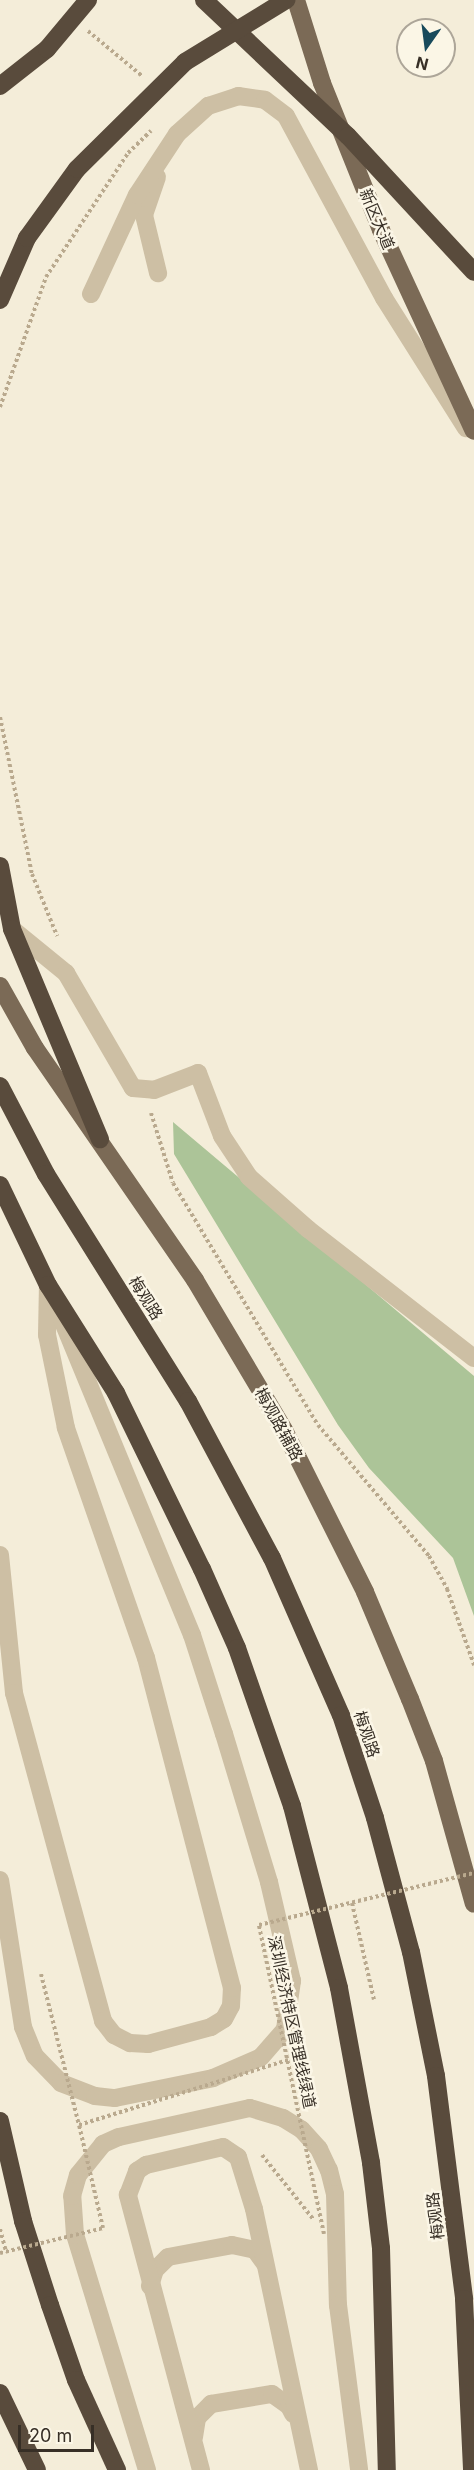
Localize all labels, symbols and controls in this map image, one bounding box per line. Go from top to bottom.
north arrow [396,18,456,78]
text: N [414,52,430,75]
street label: 新区大道 [356,186,398,252]
street label: 梅观路 [125,1273,167,1323]
street label: 梅观路辅路 [251,1384,307,1464]
street label: 梅观路 [350,1708,384,1760]
street label: 深圳经济特区管理线绿道 [264,1934,320,2110]
street label: 梅观路 [423,2191,447,2241]
scale bar [21,2413,98,2451]
text: 20 m [29,2425,72,2446]

